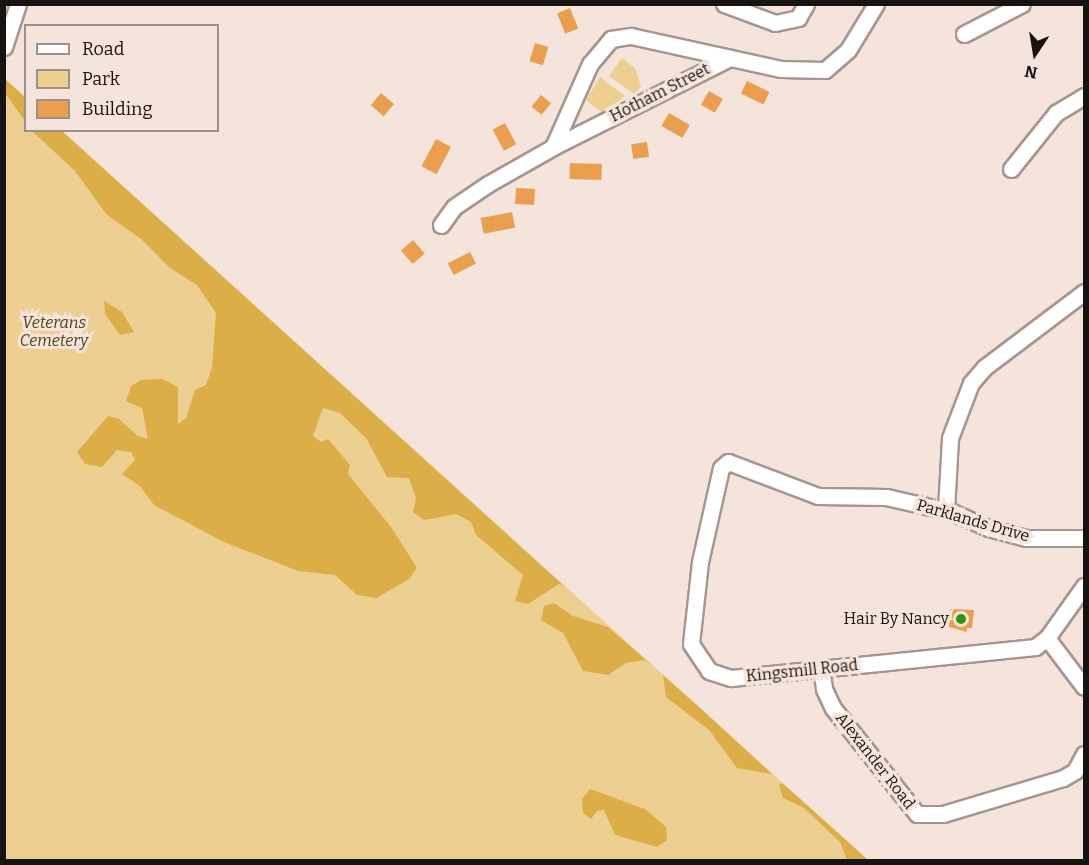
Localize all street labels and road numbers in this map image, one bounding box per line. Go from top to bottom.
street label: Hotham Street [607,60,713,126]
street label: Parklands Drive [914,496,1032,546]
street label: Kingsmill Road [745,656,859,686]
street label: Alexander Road [831,709,919,813]

